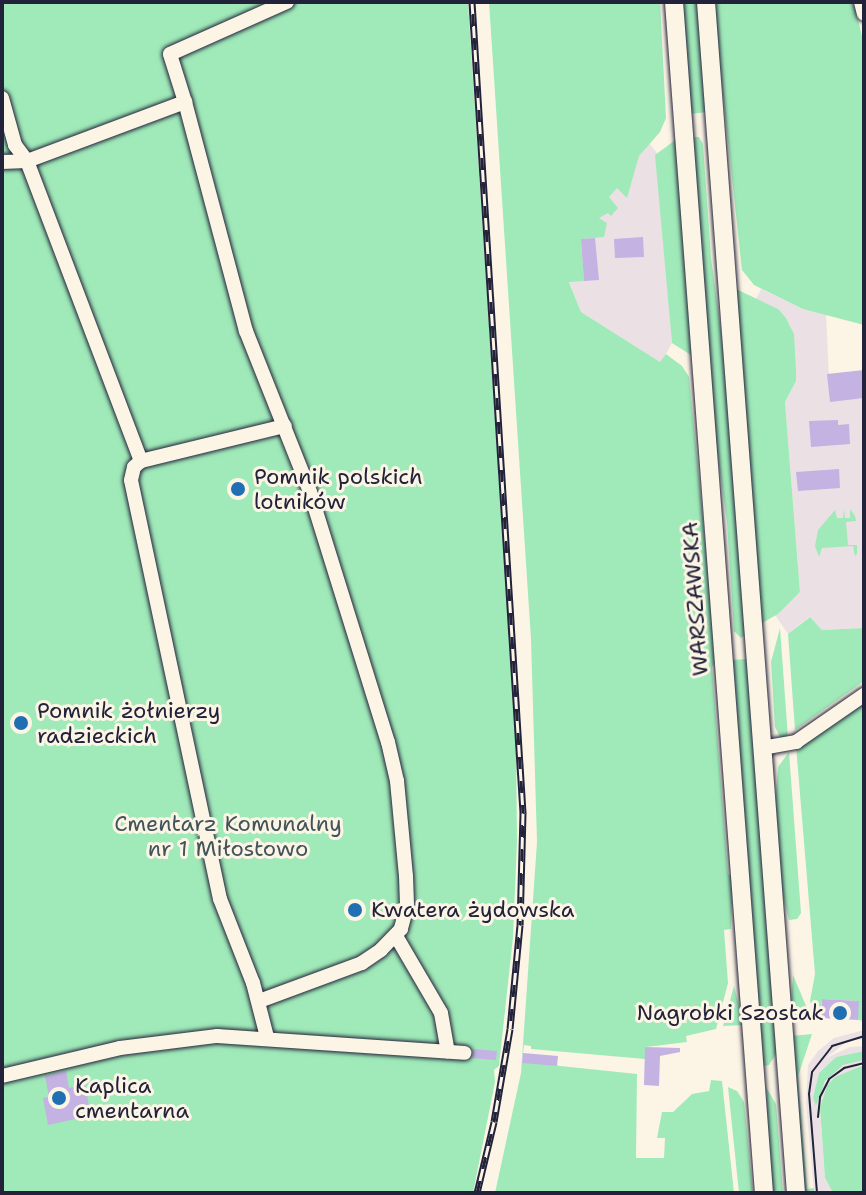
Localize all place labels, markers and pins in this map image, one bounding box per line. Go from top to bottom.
place label: Pomnik polskich lotników [254,463,423,514]
marker: Pomnik polskich lotników [229,480,247,498]
place label: Pomnik żołnierzy radzieckich [37,697,220,748]
marker: Pomnik żołnierzy radzieckich [12,714,30,732]
place label: Kwatera żydowska [371,897,574,923]
marker: Kwatera żydowska [346,901,364,919]
place label: Nagrobki Szostak [637,1000,824,1026]
marker: Nagrobki Szostak [831,1004,849,1022]
place label: Kaplica cmentarna [75,1072,189,1124]
marker: Kaplica cmentarna [50,1089,68,1107]

